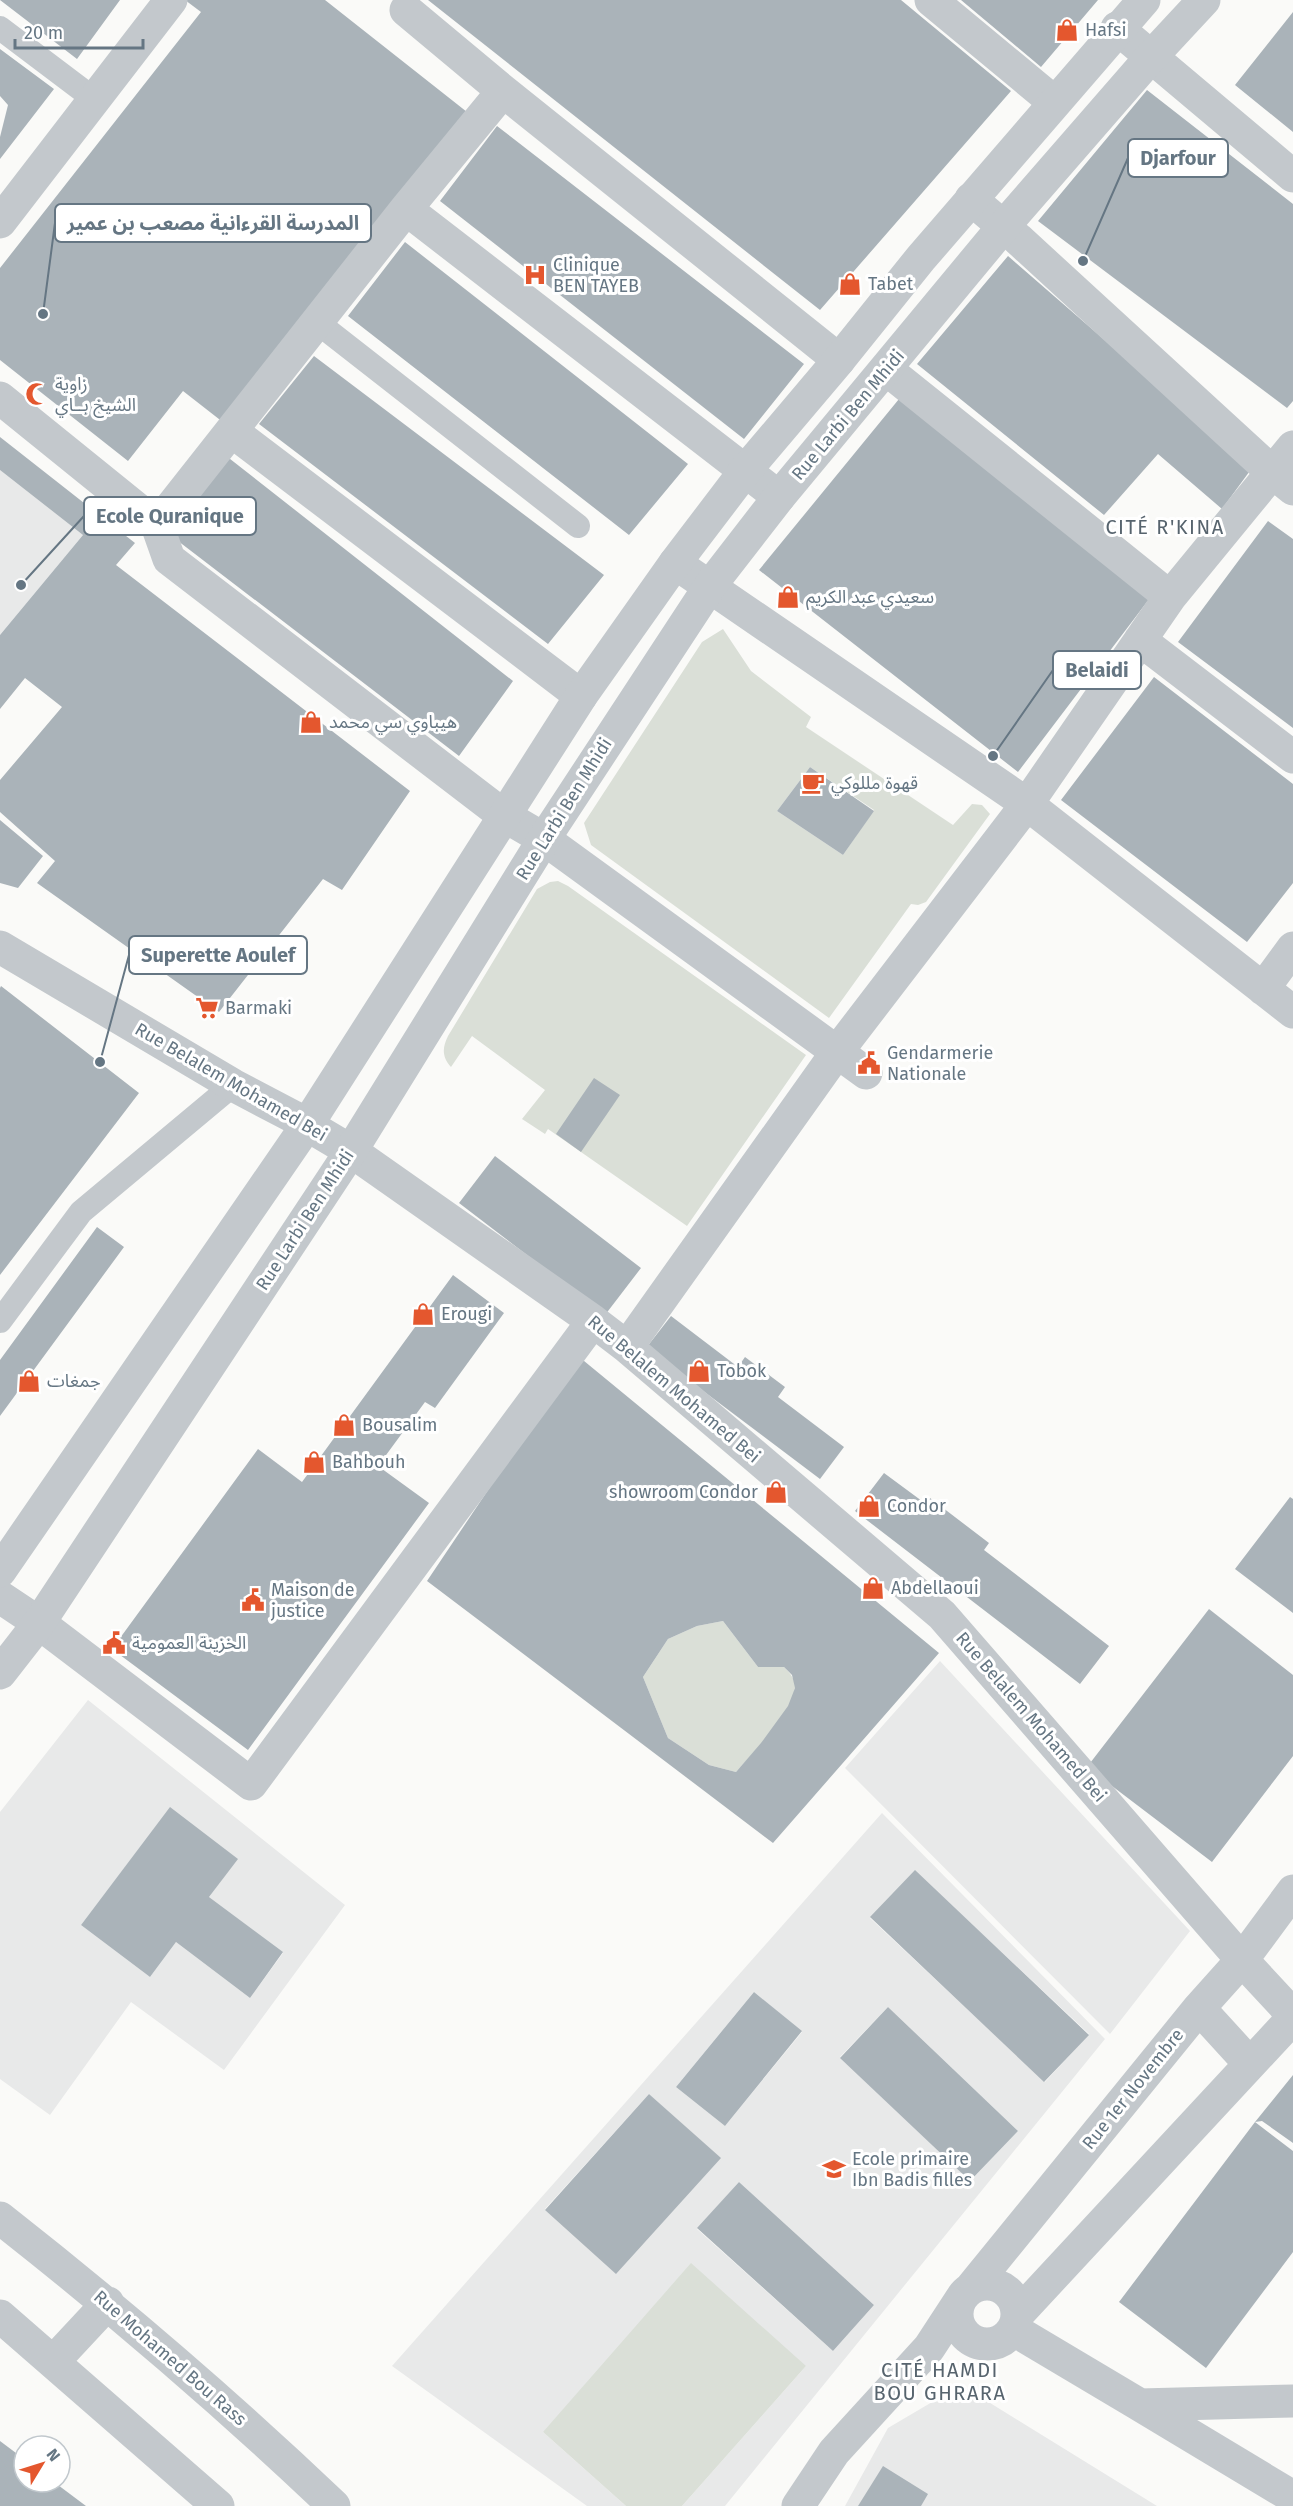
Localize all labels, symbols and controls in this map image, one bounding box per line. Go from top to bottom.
scale bar [15,12,142,50]
shop icon: Hafsi [1054,17,1080,43]
place label: Hafsi [1085,19,1126,41]
text: 20 m [24,22,63,44]
callout: Djarfour [1128,139,1228,177]
text: Djarfour [1140,146,1217,170]
callout: المدرسة القرءانية مصعب بن عمير [55,204,371,242]
text: المدرسة القرءانية مصعب بن عمير [66,211,359,235]
place label: Clinique BEN TAYEB [553,254,639,297]
hospital icon: Clinique BEN TAYEB [522,262,548,288]
shop icon: Tabet [837,271,863,297]
place label: Tabet [868,273,914,295]
street label: Rue Larbi Ben Mhidi [787,345,909,485]
place label: زاوية الشيخ بــاي [55,373,136,418]
mosque icon: زاوية الشيخ بــاي [24,381,50,407]
callout: Ecole Quranique [84,497,256,535]
text: Ecole Quranique [96,504,244,528]
district label: CITÉ R'KINA [1105,515,1225,539]
shop icon: سعيدي عبد الكريم [775,584,801,610]
place label: سعيدي عبد الكريم [806,586,934,610]
callout: Belaidi [1053,651,1141,689]
text: Belaidi [1065,658,1129,682]
shop icon: هيباوي سي محمد [298,709,324,735]
place label: هيباوي سي محمد [329,711,457,735]
street label: Rue Larbi Ben Mhidi [511,734,617,884]
cafe icon: قهوة مللوكي [800,770,826,796]
place label: قهوة مللوكي [831,772,918,796]
callout: Superette Aoulef [129,936,307,974]
text: Superette Aoulef [141,943,297,967]
supermarket icon: Barmaki [194,995,220,1021]
place label: Barmaki [225,997,292,1019]
street label: Rue Belalem Mohamed Bei [131,1018,331,1146]
place label: Gendarmerie Nationale [887,1042,993,1085]
public building icon: Gendarmerie Nationale [856,1050,882,1076]
street label: Rue Larbi Ben Mhidi [251,1145,359,1295]
shop icon: Erougi [410,1301,436,1327]
place label: Erougi [441,1303,492,1325]
street label: Rue Belalem Mohamed Bei [583,1310,765,1468]
shop icon: Tobok [686,1358,712,1384]
place label: Tobok [717,1360,767,1382]
shop icon: جمغات [16,1368,42,1394]
place label: جمغات [47,1370,101,1392]
shop icon: Bousalim [331,1412,357,1438]
place label: Bousalim [362,1414,438,1436]
shop icon: Bahbouh [301,1449,327,1475]
place label: Bahbouh [332,1451,406,1473]
shop icon: showroom Condor [763,1479,789,1505]
place label: showroom Condor [609,1481,758,1503]
shop icon: Condor [856,1493,882,1519]
place label: Condor [887,1495,946,1517]
shop icon: Abdellaoui [860,1575,886,1601]
place label: Abdellaoui [891,1577,979,1599]
place label: Maison de justice [270,1579,355,1622]
public building icon: Maison de justice [240,1587,266,1613]
street label: Rue Belalem Mohamed Bei [951,1627,1111,1807]
public building icon: الخزينة العمومية [101,1630,127,1656]
place label: الخزينة العمومية [132,1632,246,1654]
street label: Rue 1er Novembre [1078,2024,1188,2154]
place label: Ecole primaire Ibn Badis filles [852,2148,972,2191]
school or university icon: Ecole primaire Ibn Badis filles [821,2156,847,2182]
street label: Rue Mohamed Bou Rass [89,2286,251,2430]
district label: CITÉ HAMDI BOU GHRARA [874,2358,1006,2405]
north arrow [12,2434,72,2494]
text: N [43,2445,64,2465]

